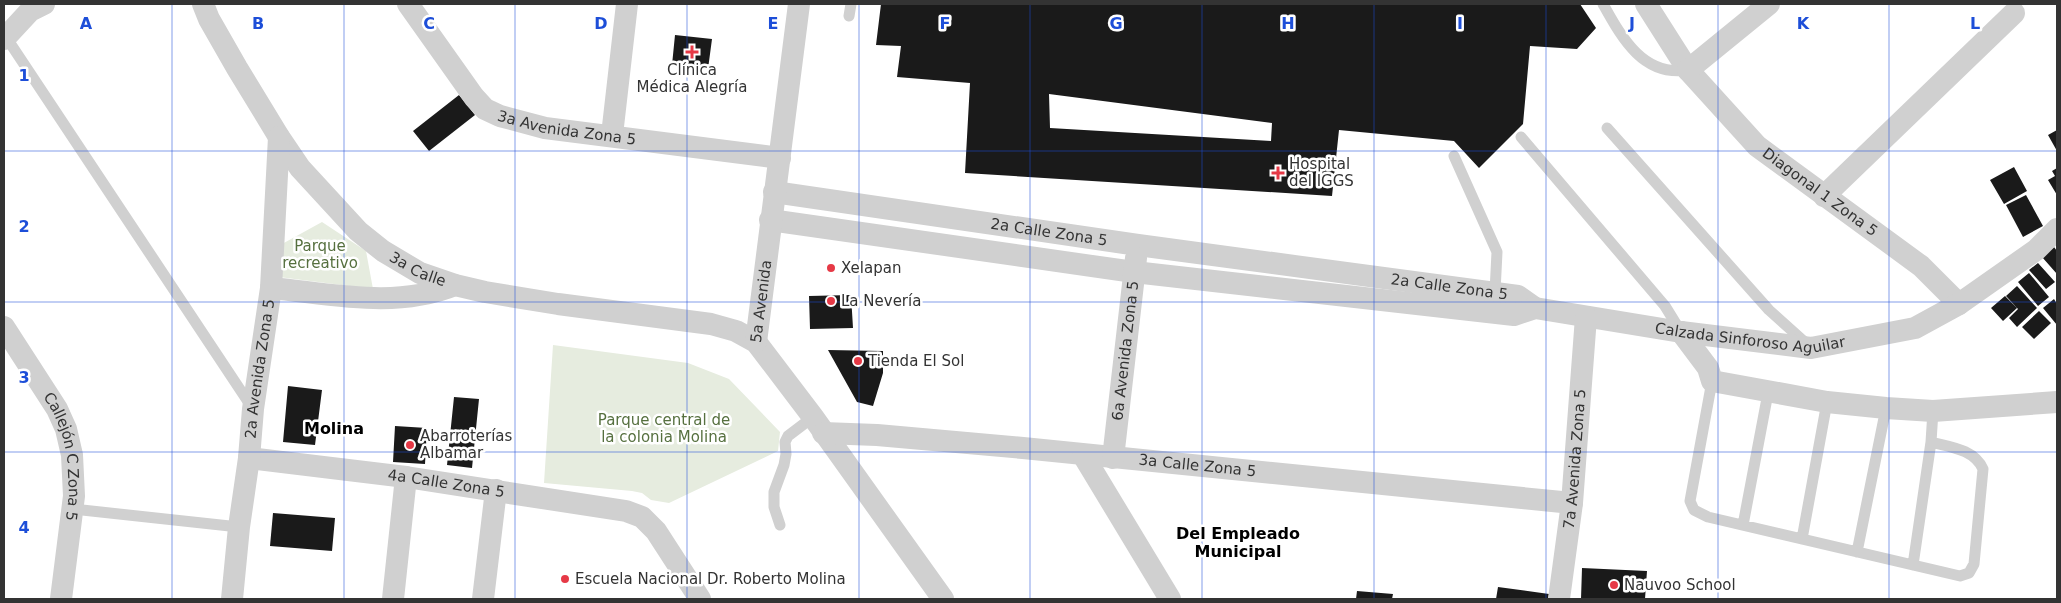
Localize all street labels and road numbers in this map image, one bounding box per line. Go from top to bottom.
street label: 3a Avenida Zona 5 [496,107,637,149]
street label: Diagonal 1 Zona 5 [1759,144,1881,240]
street label: 2a Calle Zona 5 [989,215,1109,249]
street label: 3a Calle [386,248,448,290]
street label: 5a Avenida [747,259,775,344]
street label: 2a Calle Zona 5 [1390,270,1509,304]
street label: 6a Avenida Zona 5 [1108,280,1142,422]
street label: 2a Avenida Zona 5 [242,298,278,439]
street label: Calzada Sinforoso Aguilar [1654,319,1848,357]
street label: 7a Avenida Zona 5 [1560,388,1590,530]
street label: Callejón C Zona 5 [40,389,83,522]
street label: 3a Calle Zona 5 [1138,451,1257,480]
street label: 4a Calle Zona 5 [387,466,506,501]

